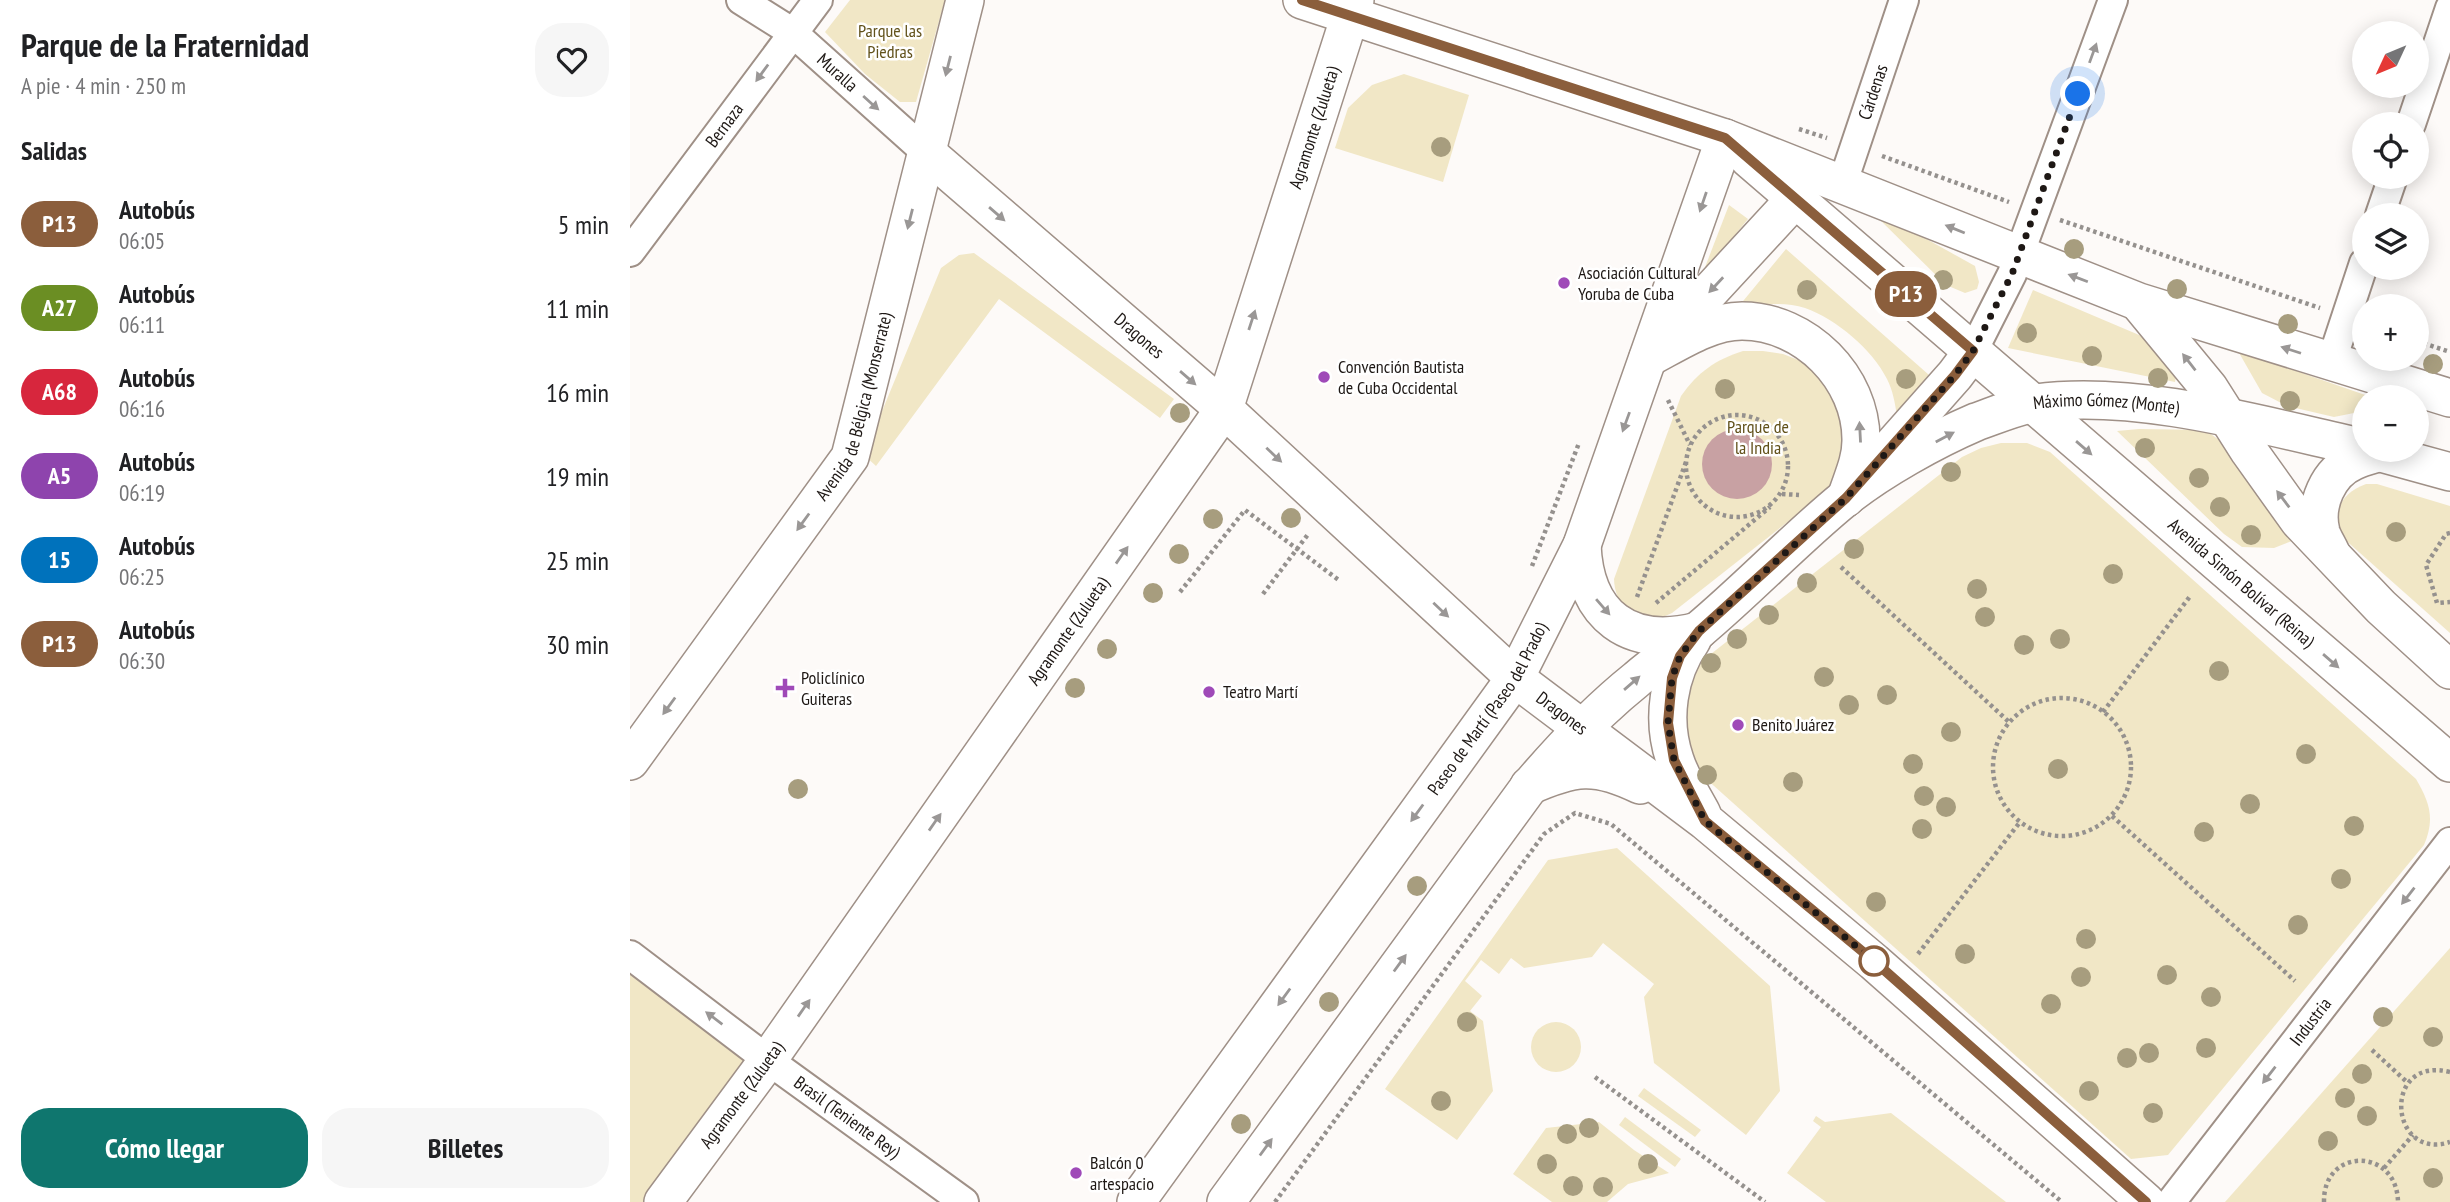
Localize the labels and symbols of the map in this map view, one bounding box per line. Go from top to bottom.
park label: Parque las Piedras [858,19,922,63]
north arrow [2352,21,2429,98]
one-way arrow [2088,42,2099,63]
street label: Muralla [812,48,863,96]
one-way arrow [942,55,953,77]
street label: Cárdenas [1853,61,1893,123]
street label: Agramonte (Zulueta) [1283,63,1344,191]
one-way arrow [755,64,769,83]
your location [2060,76,2095,111]
one-way arrow [862,95,880,111]
street label: Bernaza [700,98,748,152]
one-way arrow [1697,192,1708,213]
one-way arrow [988,206,1006,222]
one-way arrow [904,208,915,230]
one-way arrow [1944,224,1965,235]
place label: Asociación Cultural Yoruba de Cuba [1578,261,1698,305]
line badge: P13 [1866,271,1946,317]
one-way arrow [2068,273,2089,284]
marker: Asociación Cultural Yoruba de Cuba [1556,275,1572,291]
one-way arrow [1708,276,1724,293]
street label: Dragones [1110,308,1169,363]
street label: Avenida de Bélgica (Monserrate) [810,309,897,505]
one-way arrow [1248,310,1258,331]
one-way arrow [2280,345,2301,355]
one-way arrow [2182,354,2197,372]
place label: Convención Bautista de Cuba Occidental [1338,355,1464,399]
marker: Convención Bautista de Cuba Occidental [1316,369,1332,385]
one-way arrow [1179,370,1197,386]
street label: Máximo Gómez (Monte) [2032,388,2182,419]
one-way arrow [1620,412,1631,433]
park label: Parque de la India [1727,415,1789,459]
one-way arrow [1855,421,1866,443]
one-way arrow [1936,431,1956,443]
one-way arrow [2076,440,2093,455]
one-way arrow [1265,447,1282,463]
one-way arrow [2276,490,2290,508]
one-way arrow [796,513,810,531]
street label: Avenida Simón Bolívar (Reina) [2163,513,2320,653]
one-way arrow [1115,546,1129,564]
street label: Agramonte (Zulueta) [1022,572,1114,690]
one-way arrow [1595,599,1610,616]
one-way arrow [1432,602,1450,618]
street label: Paseo de Martí (Paseo del Prado) [1422,618,1552,799]
one-way arrow [2322,653,2340,669]
place label: Policlínico Guiteras [801,666,865,710]
one-way arrow [1623,675,1641,691]
marker: Policlínico Guiteras [775,678,795,698]
place label: Teatro Martí [1223,680,1298,703]
marker: Teatro Martí [1201,684,1217,700]
street label: Dragones [1532,686,1592,740]
one-way arrow [663,697,677,715]
place label: Benito Juárez [1752,713,1834,736]
marker: Benito Juárez [1730,717,1746,733]
one-way arrow [1411,804,1425,822]
one-way arrow [928,813,942,831]
one-way arrow [2401,886,2416,904]
unlabelled marker [1859,946,1889,976]
one-way arrow [1393,954,1407,972]
one-way arrow [1277,988,1291,1006]
street label: Industria [2284,993,2336,1050]
one-way arrow [797,999,811,1017]
one-way arrow [705,1012,723,1026]
street label: Agramonte (Zulueta) [695,1036,789,1153]
one-way arrow [2261,1066,2276,1084]
street label: Brasil (Teniente Rey) [790,1071,906,1164]
one-way arrow [1259,1138,1273,1156]
place label: Balcón 0 artespacio [1090,1151,1154,1195]
marker: Balcón 0 artespacio [1068,1165,1084,1181]

